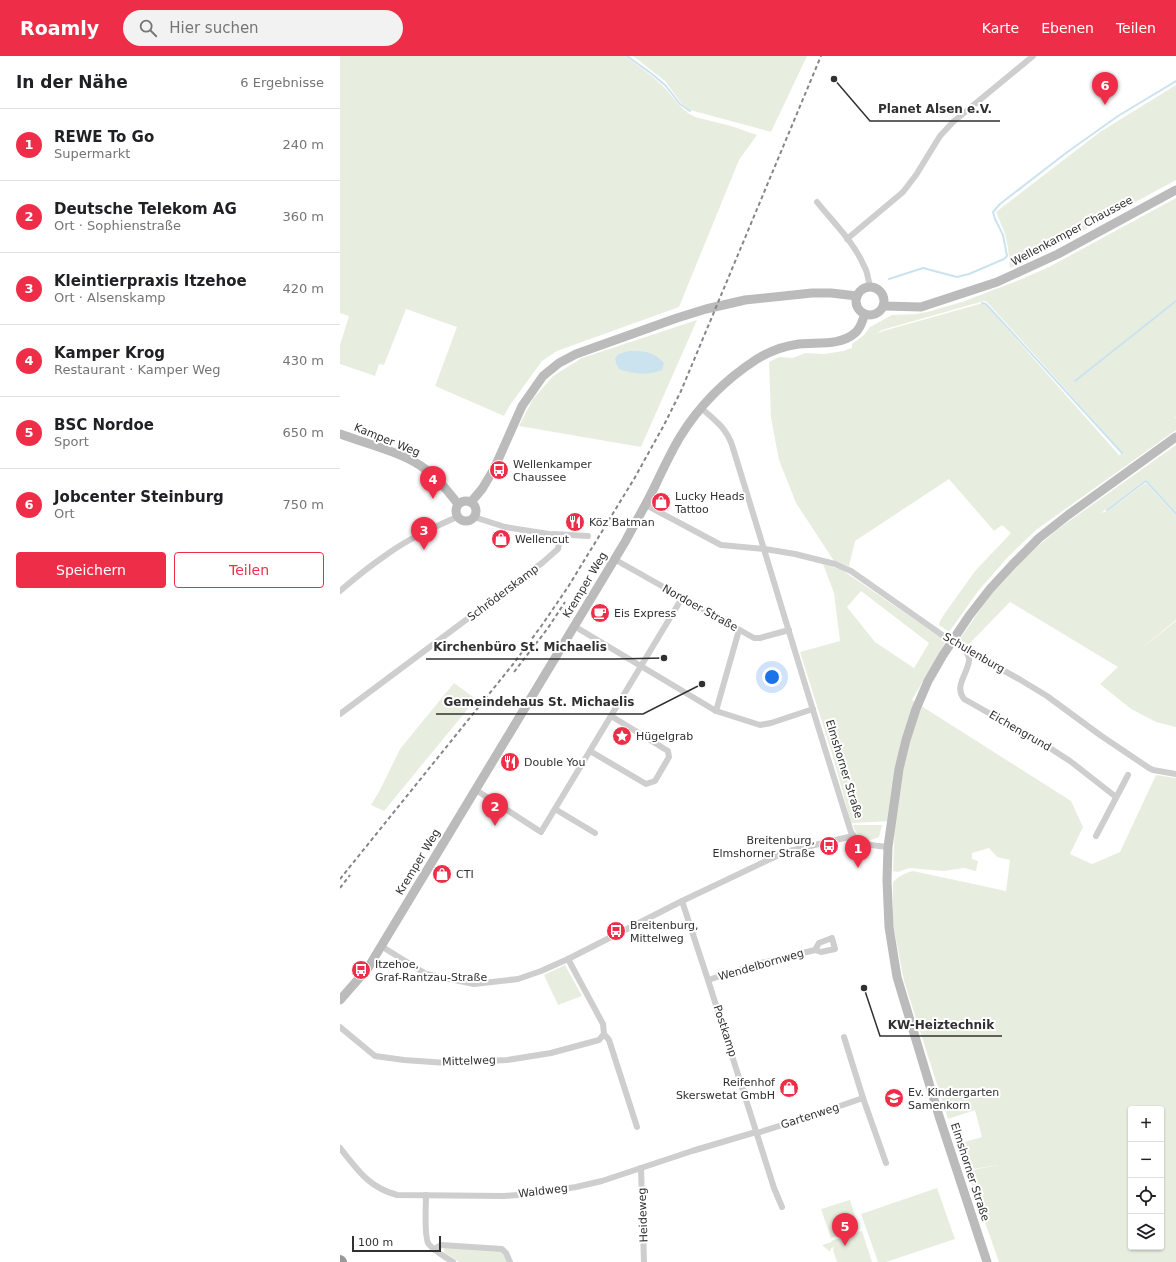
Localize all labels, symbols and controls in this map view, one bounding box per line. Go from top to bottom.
search box [123,10,403,46]
text: Roamly [20,17,99,39]
icon: search [137,17,159,39]
text: Hier suchen [169,19,259,37]
text: Karte [982,20,1019,36]
text: Ebenen [1041,20,1094,36]
text: Teilen [1116,20,1156,36]
text: In der Nähe [16,72,128,92]
pin: 6 [1092,72,1118,105]
text: 6 Ergebnisse [240,75,324,90]
callout: Planet Alsen e.V. [870,97,1000,121]
text: Planet Alsen e.V. [878,102,992,116]
text: REWE To Go [54,128,154,146]
text: 1 [24,137,34,152]
text: 240 m [282,137,324,152]
text: Supermarkt [54,146,130,161]
street label: Wellenkamper Chaussee [1009,193,1135,269]
text: Deutsche Telekom AG [54,200,237,218]
text: 2 [24,209,34,224]
text: 360 m [282,209,324,224]
text: Ort · Sophienstraße [54,218,181,233]
text: Kleintierpraxis Itzehoe [54,272,247,290]
text: 3 [24,281,34,296]
text: 420 m [282,281,324,296]
text: Ort · Alsenskamp [54,290,166,305]
text: Kamper Krog [54,344,165,362]
text: 4 [24,353,34,368]
text: 430 m [282,353,324,368]
text: Restaurant · Kamper Weg [54,362,221,377]
text: BSC Nordoe [54,416,154,434]
street label: Kamper Weg [352,421,422,459]
text: 5 [24,425,34,440]
text: 650 m [282,425,324,440]
text: Sport [54,434,89,449]
place label: Wellenkamper Chaussee [513,458,592,484]
bus stop icon: Wellenkamper Chaussee [488,459,510,481]
pin: 4 [420,466,446,499]
text: Jobcenter Steinburg [54,488,224,506]
place label: Lucky Heads Tattoo [674,490,745,516]
shop icon: Lucky Heads Tattoo [650,491,672,513]
text: 6 [24,497,34,512]
text: 750 m [282,497,324,512]
text: Ort [54,506,75,521]
restaurant icon: Köz Batman [564,511,586,533]
place label: Köz Batman [589,516,655,529]
pin: 3 [411,517,437,550]
shop icon: Wellencut [490,528,512,550]
place label: Wellencut [515,533,570,546]
street label: Kremper Weg [560,550,610,620]
button: Speichern [16,552,166,588]
button: Teilen [174,552,324,588]
street label: Schröderskamp [465,562,541,624]
street label: Nordoer Straße [660,582,740,634]
cafe icon: Eis Express [589,602,611,624]
place label: Eis Express [614,607,676,620]
street label: Schulenburg [941,630,1007,676]
callout: Kirchenbüro St. Michaelis [426,635,615,659]
text: Kirchenbüro St. Michaelis [433,640,607,654]
your location [762,667,782,687]
callout: Gemeindehaus St. Michaelis [436,690,643,714]
text: Gemeindehaus St. Michaelis [444,695,634,709]
street label: Eichengrund [987,708,1053,754]
street label: Elmshorner Straße [823,718,865,820]
place icon: Hügelgrab [611,725,633,747]
place label: Hügelgrab [636,730,693,743]
restaurant icon: Double You [499,751,521,773]
place label: Double You [524,756,585,769]
pin: 2 [482,793,508,826]
street label: Kremper Weg [393,827,443,897]
place label: Breitenburg, Elmshorner Straße [713,834,815,860]
bus stop icon: Breitenburg, Elmshorner Straße [818,835,840,857]
pin: 1 [845,835,871,868]
shop icon: CTI [431,863,453,885]
place label: CTI [456,868,474,881]
place label: Breitenburg, Mittelweg [630,919,698,945]
bus stop icon: Breitenburg, Mittelweg [605,920,627,942]
street label: Wendelbornweg [717,947,805,983]
place label: Itzehoe, Graf-Rantzau-Straße [375,958,487,984]
bus stop icon: Itzehoe, Graf-Rantzau-Straße [350,959,372,981]
street label: Postkamp [711,1003,739,1059]
callout: KW-Heiztechnik [880,1012,1002,1036]
text: KW-Heiztechnik [888,1018,995,1032]
street label: Mittelweg [442,1054,496,1068]
place label: Reifenhof Skerswetat GmbH [676,1076,776,1102]
shop icon: Reifenhof Skerswetat GmbH [778,1077,800,1099]
place label: Ev. Kindergarten Samenkorn [908,1086,999,1112]
school or university icon: Ev. Kindergarten Samenkorn [883,1087,905,1109]
street label: Gartenweg [779,1100,841,1132]
map controls [1128,1106,1164,1250]
button: + [1128,1106,1164,1142]
street label: Elmshorner Straße [948,1121,992,1223]
button: − [1128,1142,1164,1178]
button: locate [1128,1178,1164,1214]
street label: Waldweg [518,1182,568,1200]
street label: Heideweg [636,1187,650,1243]
pin: 5 [832,1213,858,1246]
button: layers [1128,1214,1164,1250]
scale bar [352,1234,441,1253]
text: 100 m [358,1236,393,1249]

